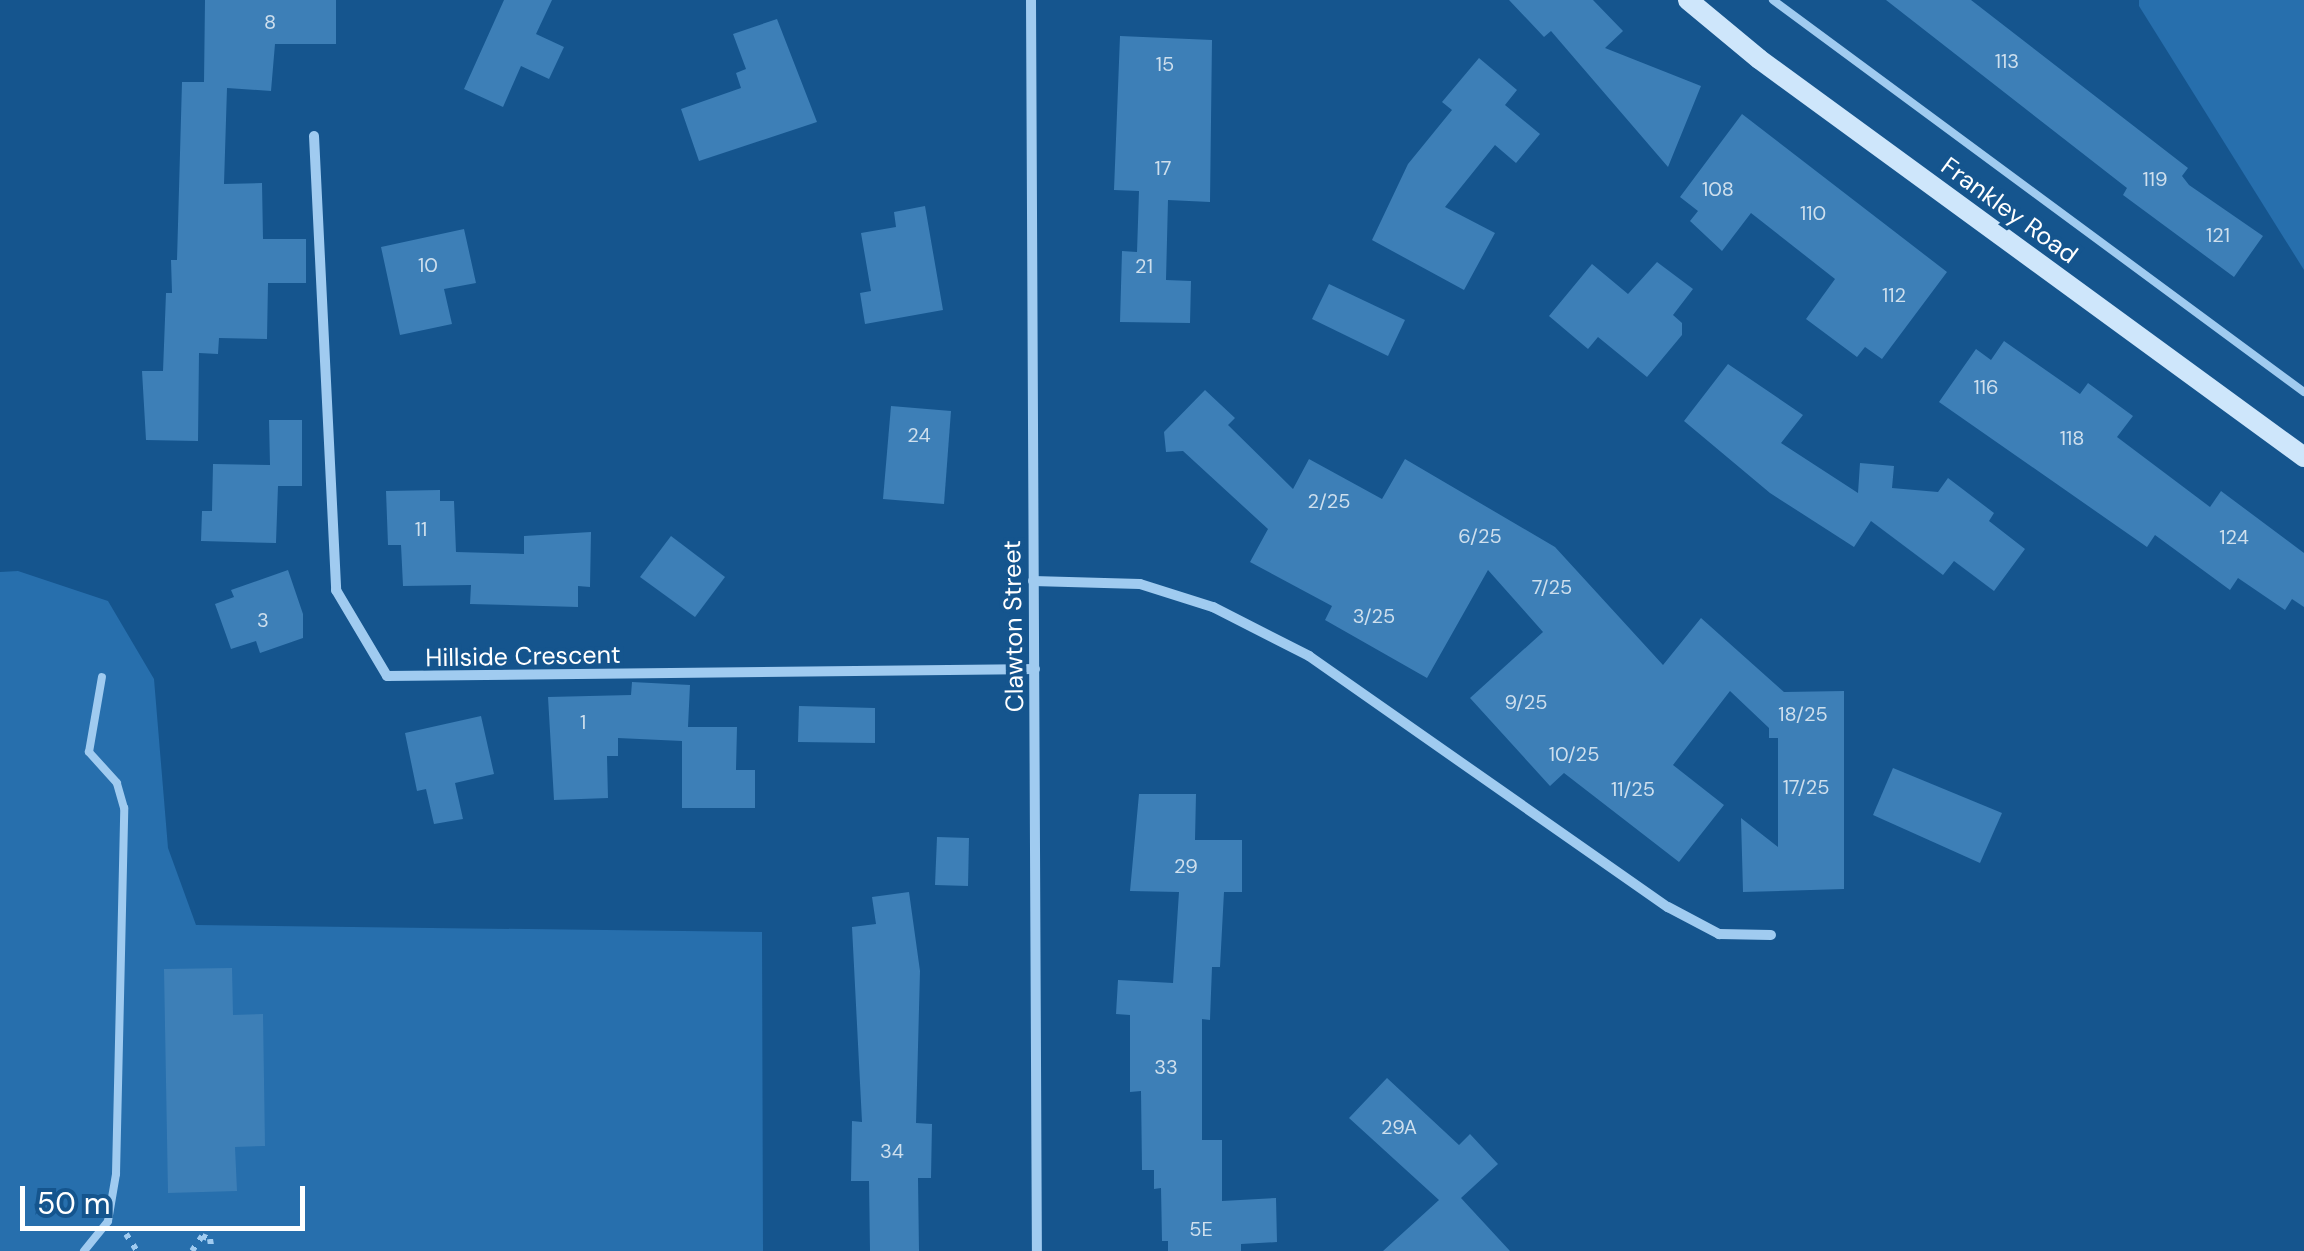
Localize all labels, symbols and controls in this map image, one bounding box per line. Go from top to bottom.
house number: 8 [264,10,276,34]
house number: 113 [1995,49,2019,73]
house number: 15 [1156,52,1174,76]
street label: Frankley Road [1935,151,2083,271]
house number: 17 [1155,156,1171,180]
house number: 119 [2142,167,2168,191]
house number: 108 [1702,177,1734,201]
house number: 110 [1800,201,1826,225]
house number: 121 [2206,223,2230,247]
house number: 10 [418,253,438,277]
house number: 21 [1135,254,1153,278]
house number: 112 [1882,283,1906,307]
house number: 116 [1973,375,1999,399]
house number: 24 [907,423,931,447]
house number: 118 [2060,426,2084,450]
house number: 2/25 [1307,489,1351,513]
house number: 11 [415,517,427,541]
house number: 6/25 [1458,524,1502,548]
house number: 124 [2219,525,2249,549]
street label: Clawton Street [998,540,1030,712]
house number: 7/25 [1532,575,1572,599]
house number: 3/25 [1353,604,1395,628]
house number: 3 [257,608,269,632]
street label: Hillside Crescent [425,640,621,674]
house number: 9/25 [1504,690,1548,714]
house number: 18/25 [1778,702,1828,726]
house number: 1 [580,710,586,734]
house number: 10/25 [1549,742,1599,766]
house number: 17/25 [1783,775,1829,799]
house number: 11/25 [1611,777,1655,801]
house number: 29 [1174,854,1198,878]
house number: 33 [1154,1055,1178,1079]
house number: 29A [1381,1115,1417,1139]
house number: 34 [880,1139,904,1163]
scale bar [25,1166,310,1228]
text: 50 m [37,1184,111,1223]
house number: 5E [1189,1217,1213,1241]

